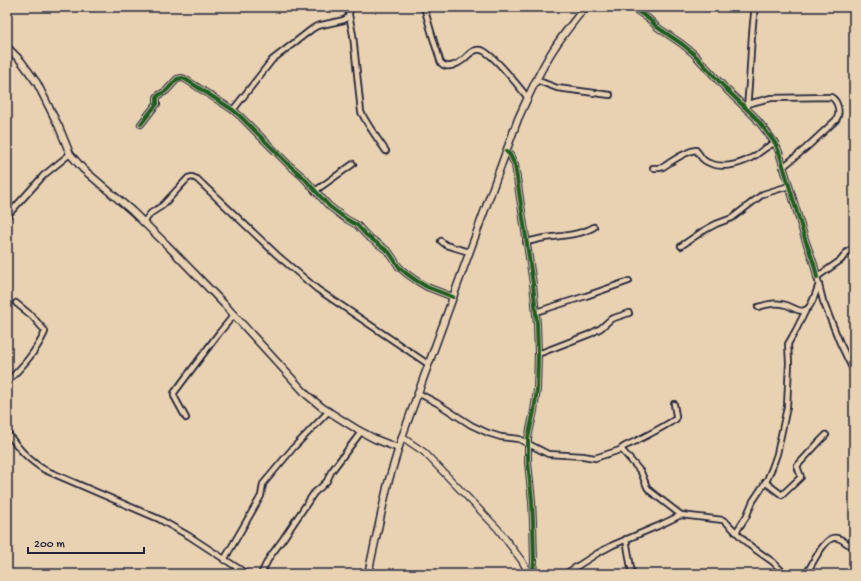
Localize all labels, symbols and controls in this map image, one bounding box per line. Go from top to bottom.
scale bar [28,529,144,555]
text: 200 m [34,538,65,552]

